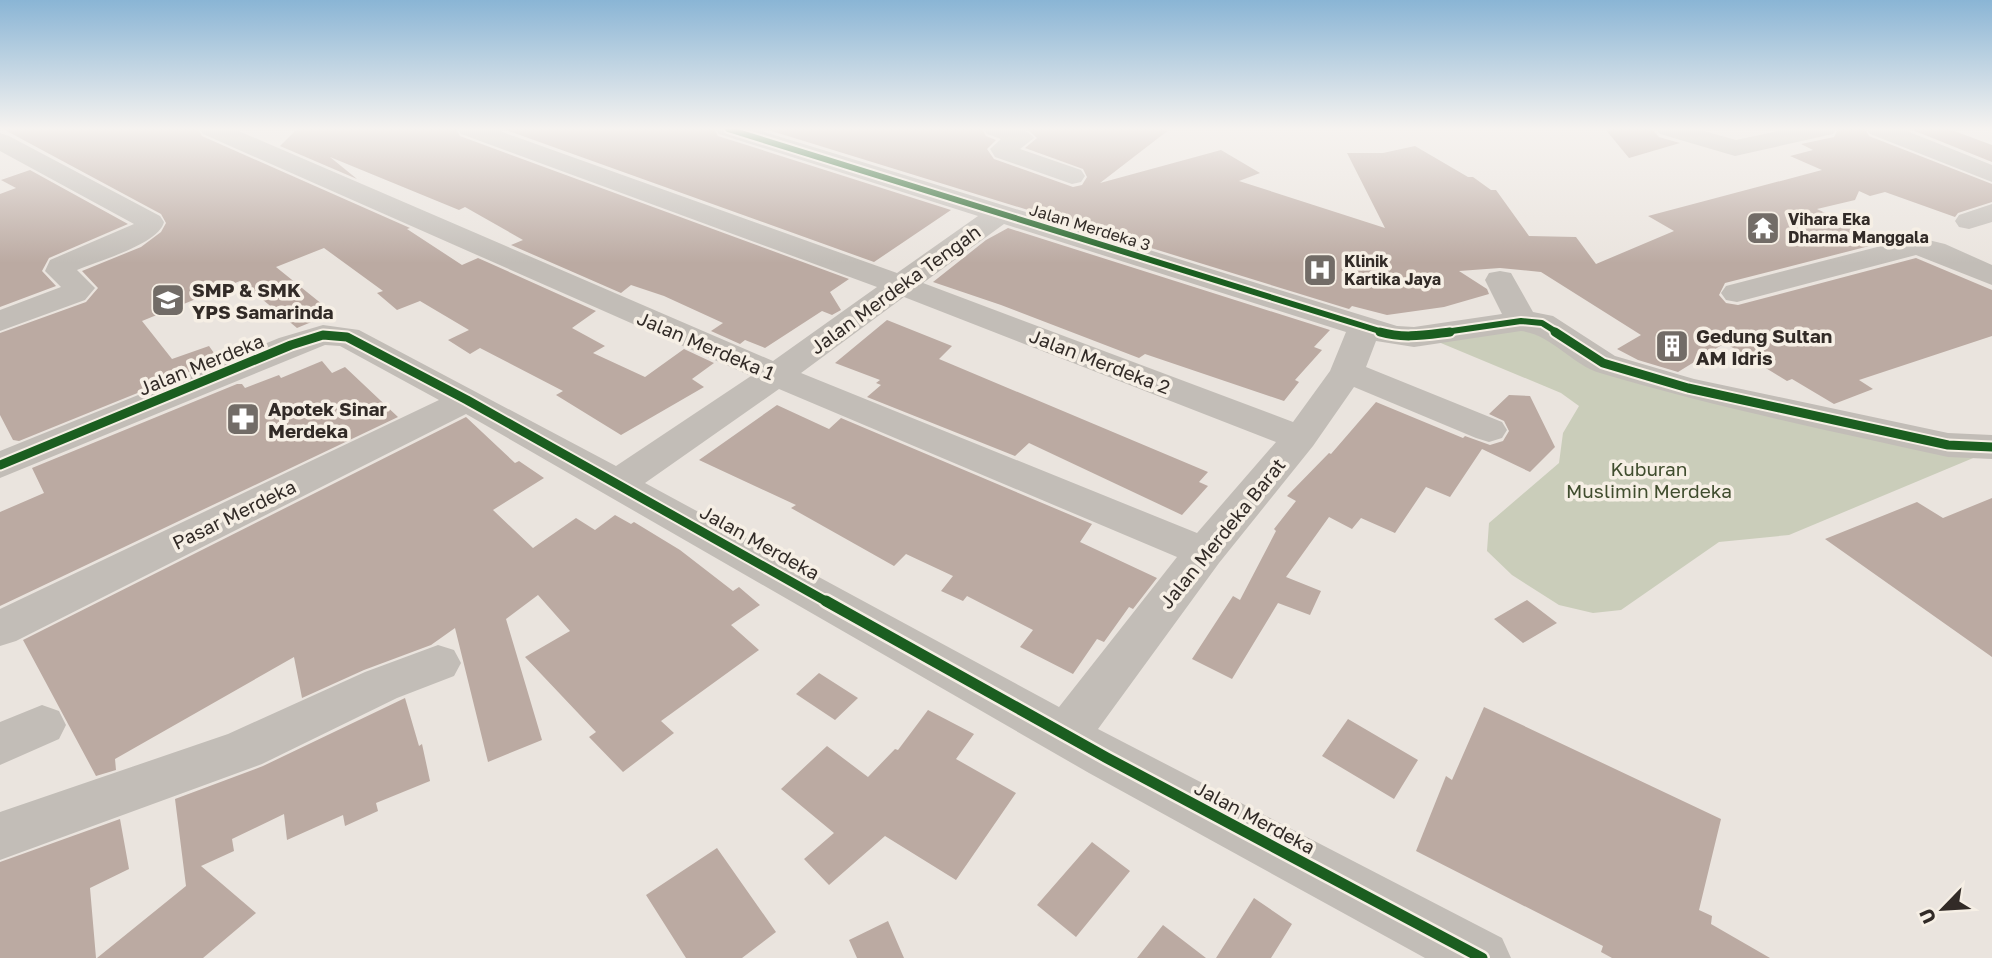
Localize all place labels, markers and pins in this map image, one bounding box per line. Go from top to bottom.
temple icon: Vihara Eka Dharma Manggala [1744,209,1782,247]
place label: Vihara Eka Dharma Manggala [1788,209,1929,247]
hospital icon: Klinik Kartika Jaya [1301,251,1339,289]
place label: Klinik Kartika Jaya [1344,251,1441,289]
place label: SMP & SMK YPS Samarinda [192,278,334,323]
school or university icon: SMP & SMK YPS Samarinda [149,281,187,319]
place label: Gedung Sultan AM Idris [1696,324,1832,369]
building icon: Gedung Sultan AM Idris [1653,327,1691,365]
place label: Apotek Sinar Merdeka [268,397,388,442]
pharmacy icon: Apotek Sinar Merdeka [224,400,262,438]

